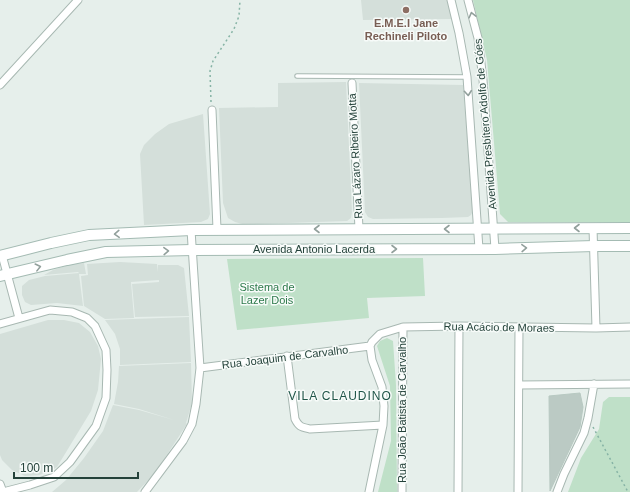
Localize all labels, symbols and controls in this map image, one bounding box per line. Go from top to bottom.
marker: E.M.E.I Jane Rechineli Piloto [401,5,411,15]
one-way arrow [468,12,477,19]
place label: E.M.E.I Jane Rechineli Piloto [365,17,448,42]
street label: Avenida Presbítero Adolfo de Góes [472,37,498,210]
one-way arrow [463,90,472,96]
street label: Rua Lázaro Ribeiro Motta [346,92,364,219]
one-way arrow [574,224,580,232]
one-way arrow [314,225,320,233]
one-way arrow [444,225,450,233]
one-way arrow [114,229,120,238]
street label: Avenida Antonio Lacerda [253,243,376,255]
one-way arrow [521,244,527,252]
one-way arrow [391,245,397,253]
one-way arrow [163,246,169,255]
one-way arrow [35,263,41,271]
park label: Sistema de Lazer Dois [239,281,295,306]
street label: Rua Acácio de Moraes [444,320,555,334]
street label: Rua João Batista de Carvalho [396,337,408,483]
street label: Rua Joaquim de Carvalho [221,343,349,371]
district label: VILA CLAUDINO [288,389,392,403]
scale bar [14,454,138,480]
text: 100 m [20,461,53,475]

